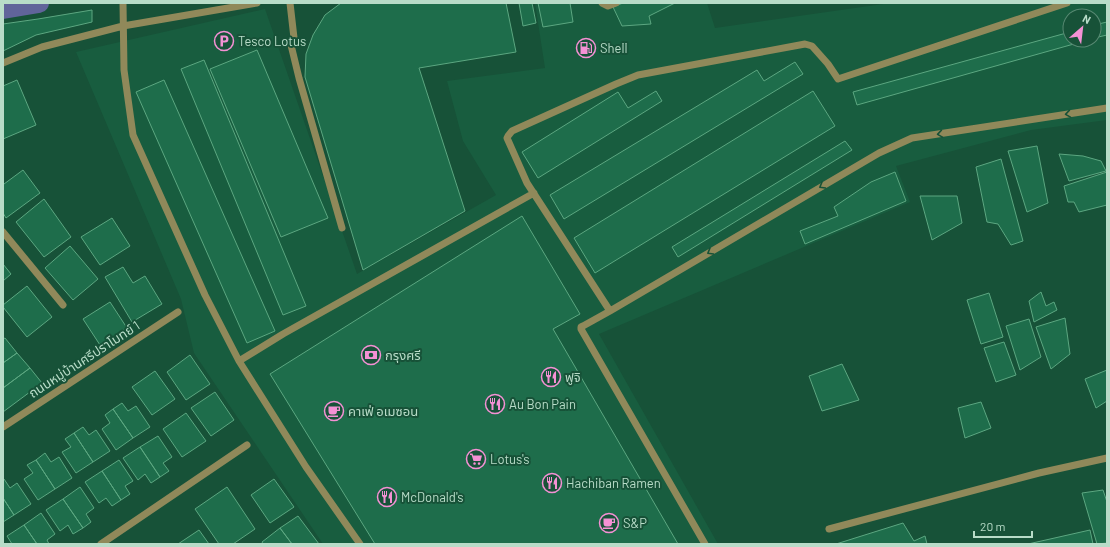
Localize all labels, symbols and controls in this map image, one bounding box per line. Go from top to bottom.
north arrow [1062,8,1102,48]
text: N [1081,11,1093,26]
parking icon: Tesco Lotus [213,30,235,52]
place label: Tesco Lotus [238,33,306,49]
fuel station icon: Shell [575,37,597,59]
place label: Shell [600,40,627,56]
one-way arrow [1065,109,1072,118]
one-way arrow [937,129,943,138]
one-way arrow [819,182,826,189]
one-way arrow [707,247,714,255]
street label: ถนนหมู่บ้านศรีปราโมทย์ 1 [25,317,143,401]
bank icon: กรุงศรี [360,344,382,366]
place label: กรุงศรี [385,347,421,363]
restaurant icon: ฟูจิ [540,366,562,388]
place label: ฟูจิ [565,369,581,385]
restaurant icon: Au Bon Pain [484,393,506,415]
place label: Au Bon Pain [509,396,576,412]
cafe icon: คาเฟ่ อเมซอน [323,400,345,422]
place label: คาเฟ่ อเมซอน [348,403,418,419]
supermarket icon: Lotus's [465,448,487,470]
place label: Lotus's [490,451,530,467]
restaurant icon: Hachiban Ramen [541,472,563,494]
place label: Hachiban Ramen [566,475,661,491]
restaurant icon: McDonald's [376,486,398,508]
place label: McDonald's [401,489,464,505]
cafe icon: S&P [598,512,620,534]
scale bar [974,513,1032,539]
place label: S&P [623,515,647,531]
text: 20 m [980,519,1006,533]

